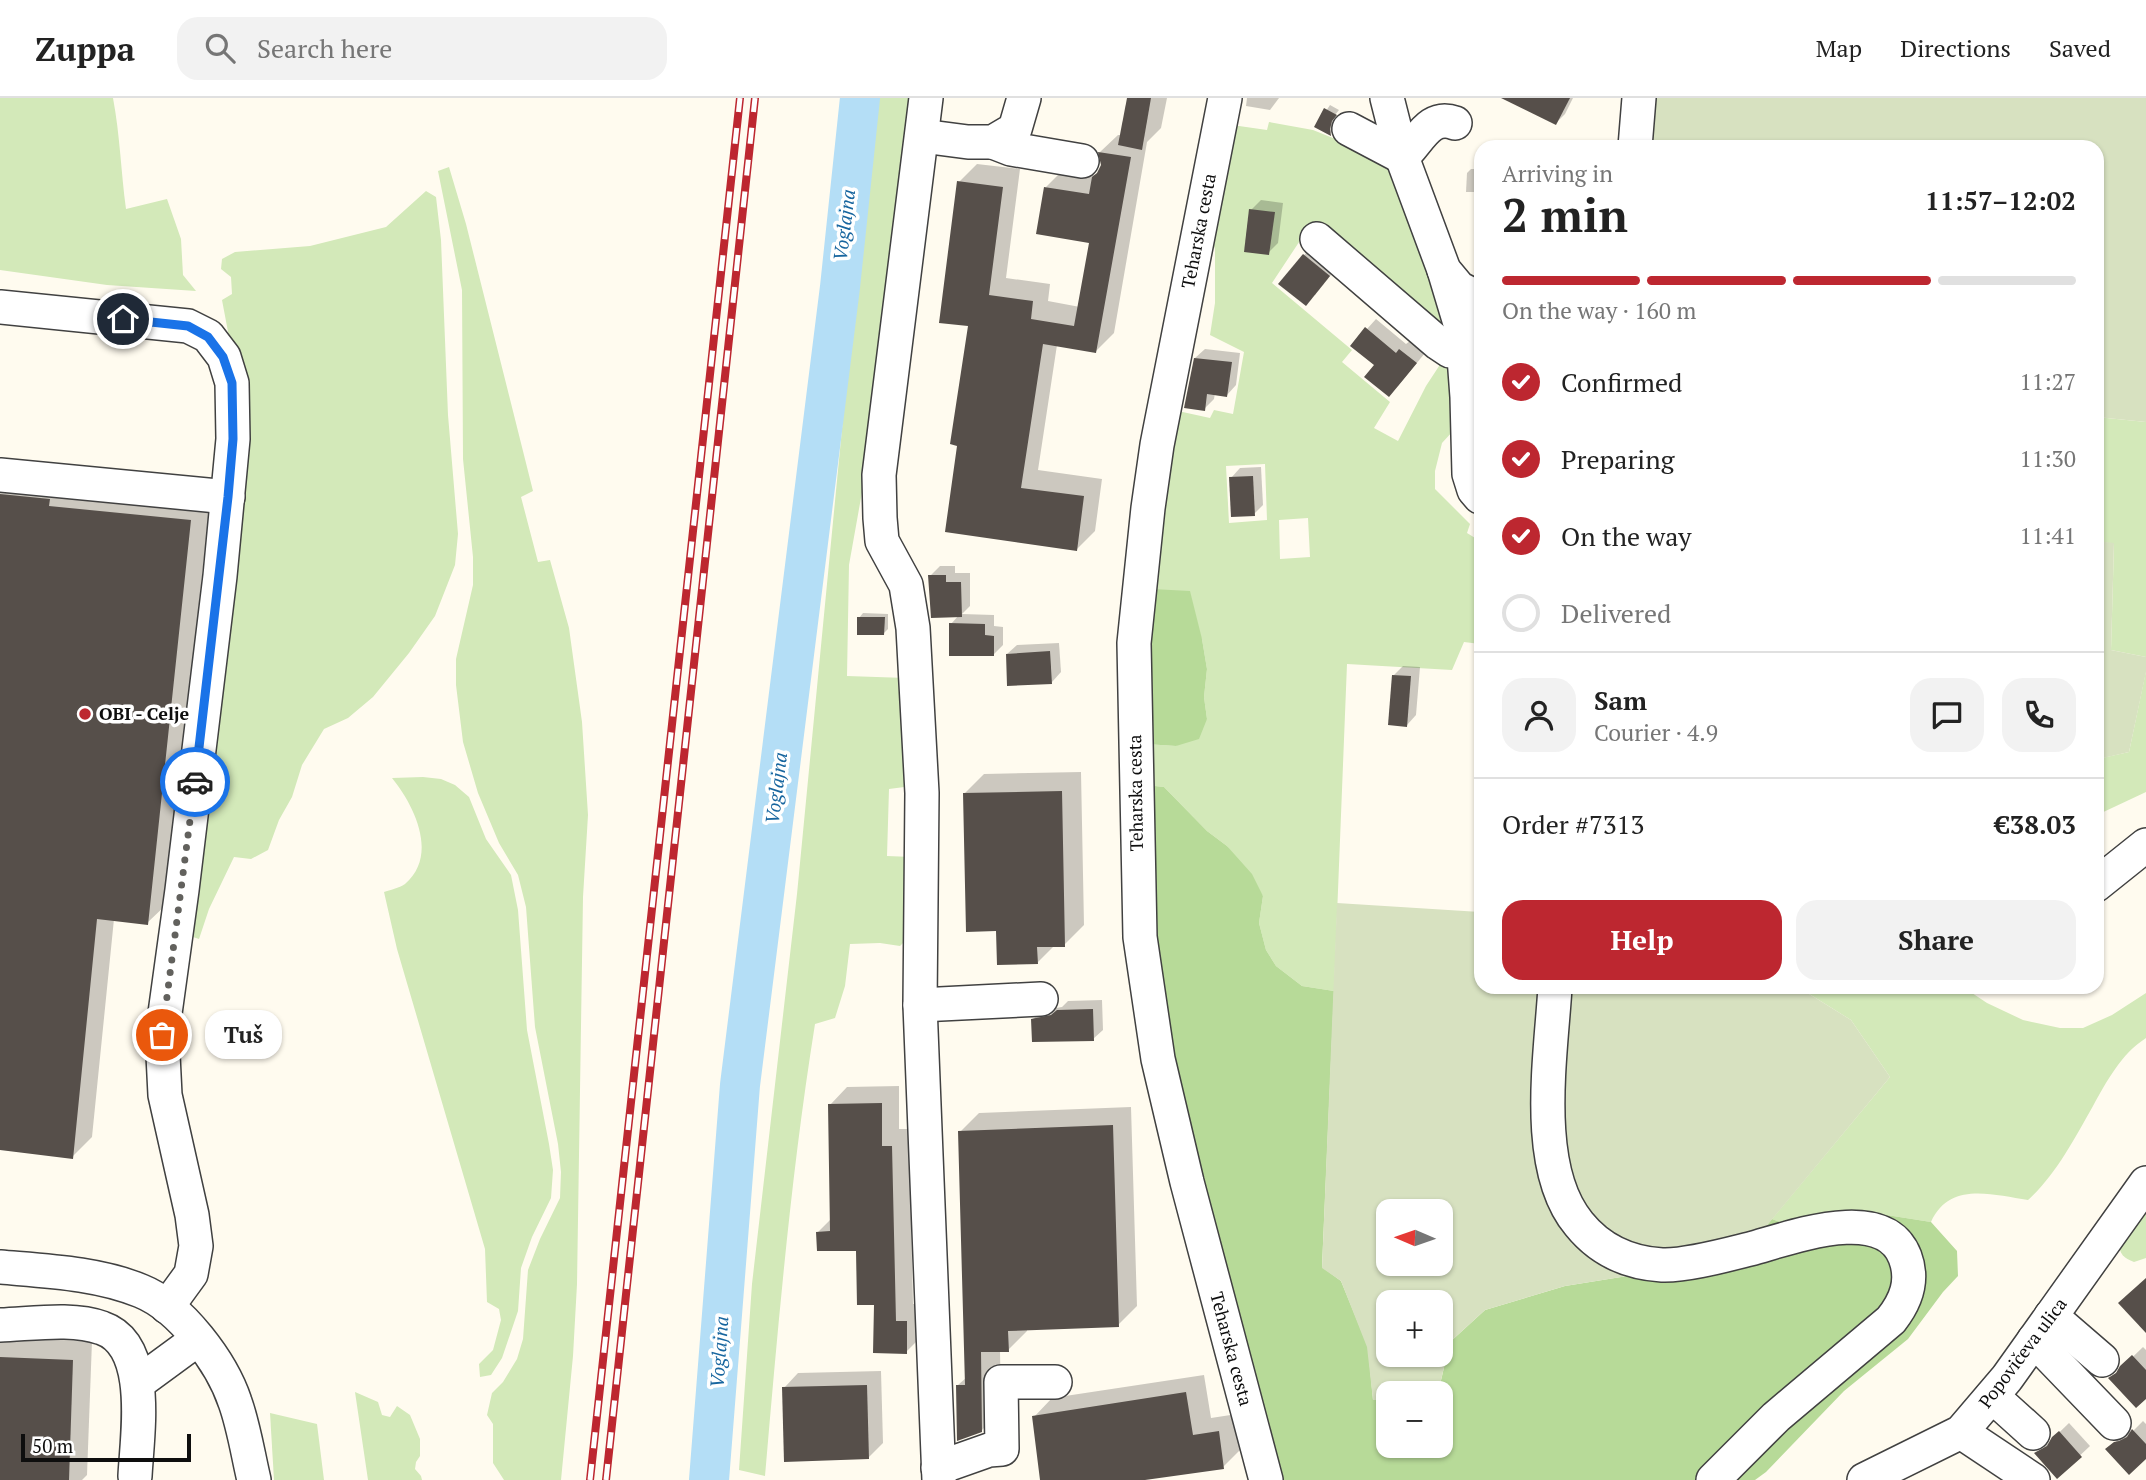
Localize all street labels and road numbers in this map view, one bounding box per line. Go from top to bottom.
street label: Teharska cesta [1175,171,1221,290]
street label: Teharska cesta [1122,734,1148,852]
street label: Teharska cesta [1205,1289,1259,1408]
street label: Popovičeva ulica [1973,1292,2072,1413]

